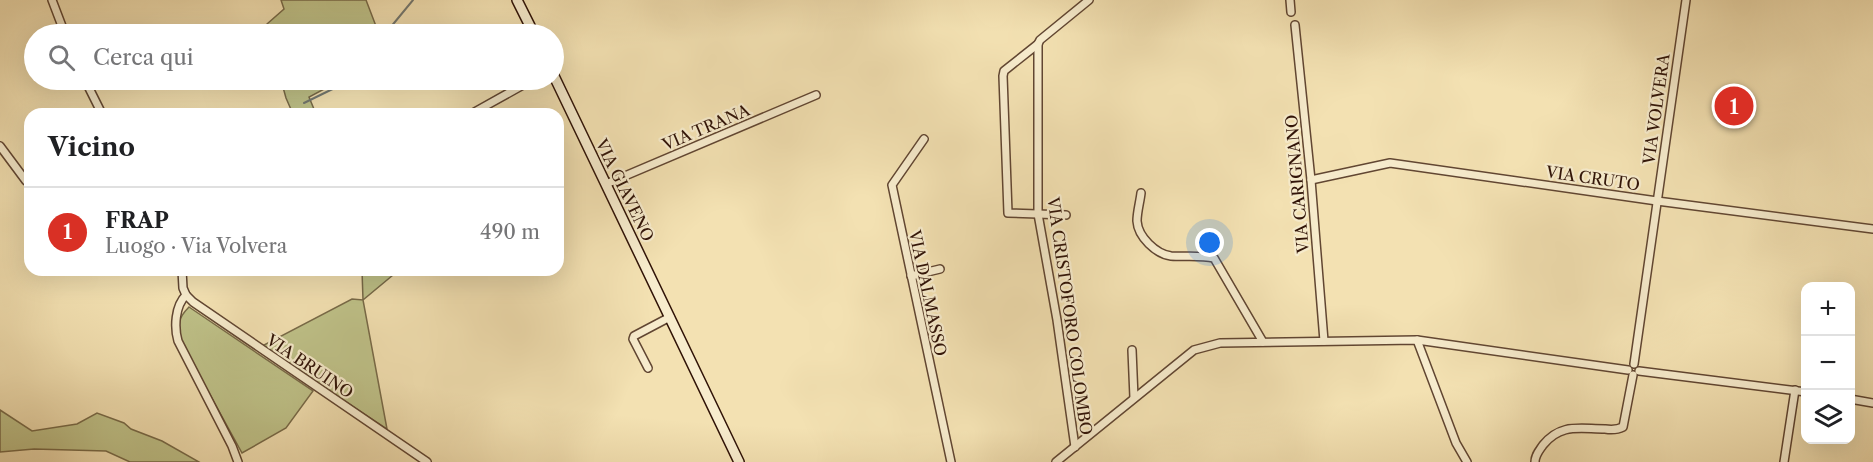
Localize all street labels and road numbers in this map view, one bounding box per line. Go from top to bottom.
street label: VIA VOLVERA [1638,51,1674,167]
street label: VIA TRANA [658,99,754,155]
street label: VIA CARIGNANO [1281,114,1313,255]
street label: VIA GIAVENO [591,135,658,244]
street label: VIA CRUTO [1544,161,1641,194]
street label: VIA CRISTOFORO COLOMBO [1043,195,1097,436]
street label: VIA DALMASSO [905,227,951,358]
street label: VIA BRUINO [262,329,357,402]

